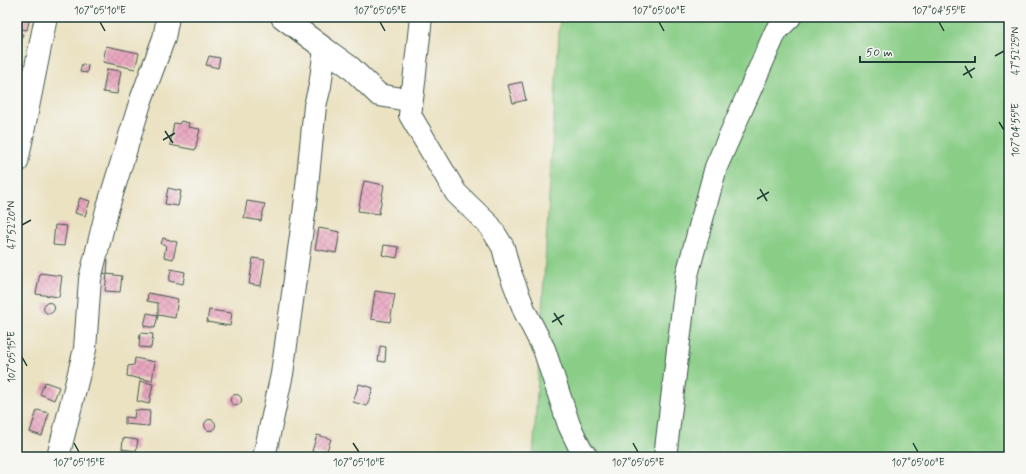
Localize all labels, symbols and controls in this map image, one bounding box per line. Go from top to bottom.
text: 107°05'10"E [74,4,126,18]
text: 107°05'05"E [354,4,406,18]
text: 107°05'00"E [633,4,686,18]
text: 107°04'55"E [912,4,966,18]
text: 47°52'25"N [1009,27,1023,75]
scale bar [860,38,975,64]
text: 50 m [866,45,893,61]
text: 107°04'55"E [1009,103,1023,157]
text: 47°52'20"N [5,200,19,249]
text: 107°05'15"E [5,331,19,383]
text: 107°05'15"E [53,456,105,470]
text: 107°05'10"E [333,456,385,470]
text: 107°05'05"E [612,456,664,470]
text: 107°05'00"E [892,456,945,470]

